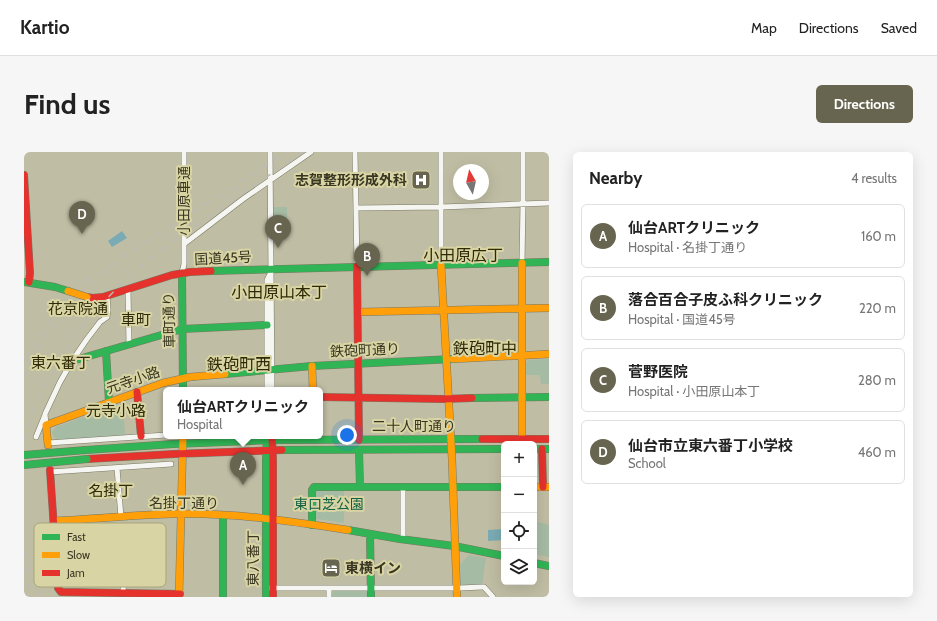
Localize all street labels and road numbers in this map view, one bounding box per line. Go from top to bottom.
street label: 小田原車通 [175,166,193,236]
street label: 国道45号 [194,248,252,268]
street label: 車町通り [160,292,178,348]
street label: 鉄砲町通り [330,339,400,361]
street label: 元寺小路 [104,362,162,398]
street label: 二十人町通り [372,417,456,435]
street label: 名掛丁通り [149,494,219,512]
street label: 東八番丁 [244,530,262,586]

